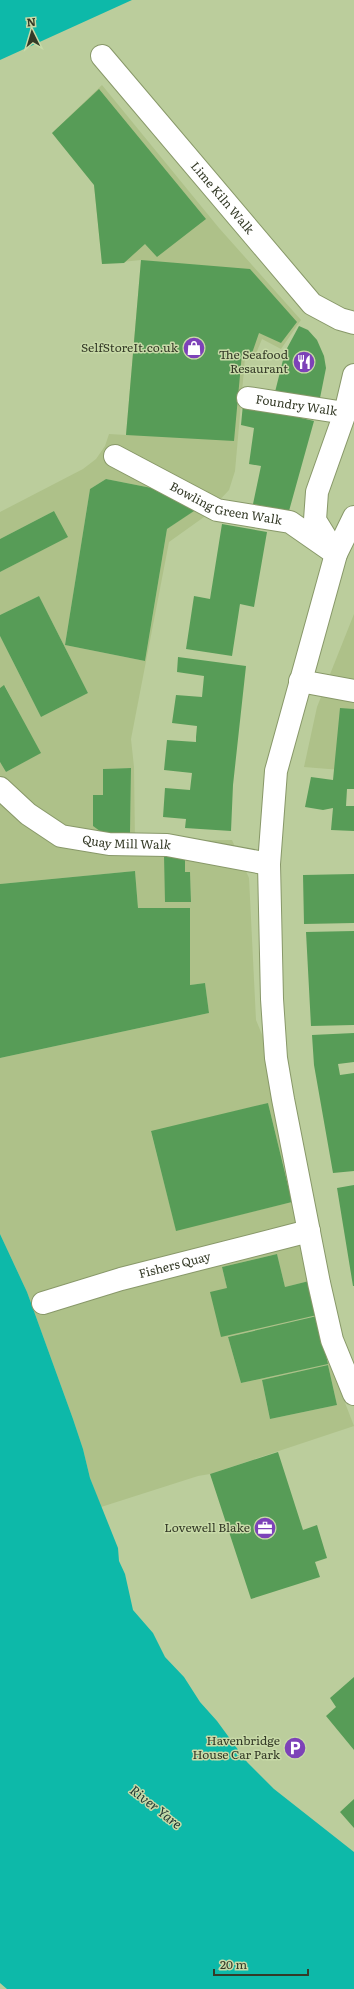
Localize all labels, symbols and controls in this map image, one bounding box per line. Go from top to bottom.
north arrow [12,12,52,52]
text: N [26,13,36,29]
street label: Lime Kiln Walk [187,157,259,238]
shop icon: SelfStoreIt.co.uk [181,335,207,361]
place label: SelfStoreIt.co.uk [81,338,179,356]
place label: The Seafood Resaurant [219,345,289,377]
restaurant icon: The Seafood Resaurant [291,349,317,375]
street label: Foundry Walk [254,389,339,420]
street label: Bowling Green Walk [167,477,284,529]
street label: Quay Mill Walk [81,830,173,854]
street label: Fishers Quay [136,1246,212,1282]
office icon: Lovewell Blake [252,1515,278,1541]
place label: Lovewell Blake [164,1518,250,1536]
place label: Havenbridge House Car Park [192,1731,281,1763]
parking icon: Havenbridge House Car Park [282,1735,308,1761]
water label: River Yare [126,1780,186,1833]
scale bar [214,1951,308,1977]
text: 20 m [220,1955,247,1973]

